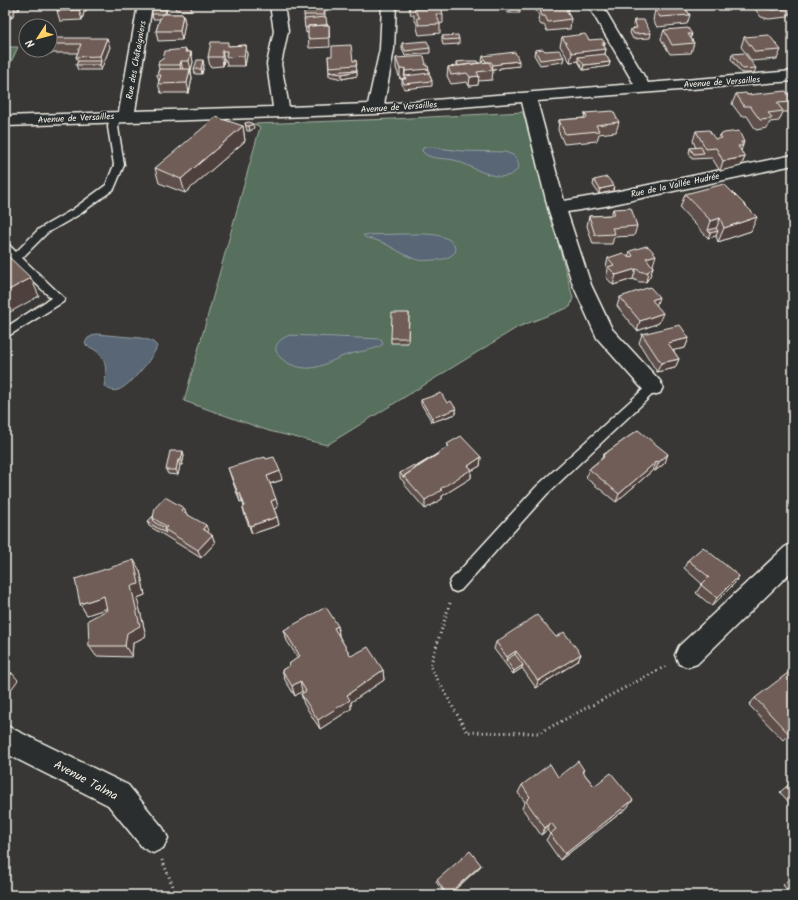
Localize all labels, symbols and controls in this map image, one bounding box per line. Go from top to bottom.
north arrow [18,18,58,58]
street label: Rue des Châtaigniers [122,19,151,101]
text: N [21,35,40,51]
street label: Avenue de Versailles [683,72,761,93]
street label: Avenue de Versailles [360,97,438,118]
street label: Avenue de Versailles [37,109,115,128]
street label: Rue de la Vallée Hudrée [629,169,721,202]
street label: Avenue Talma [50,756,122,806]

